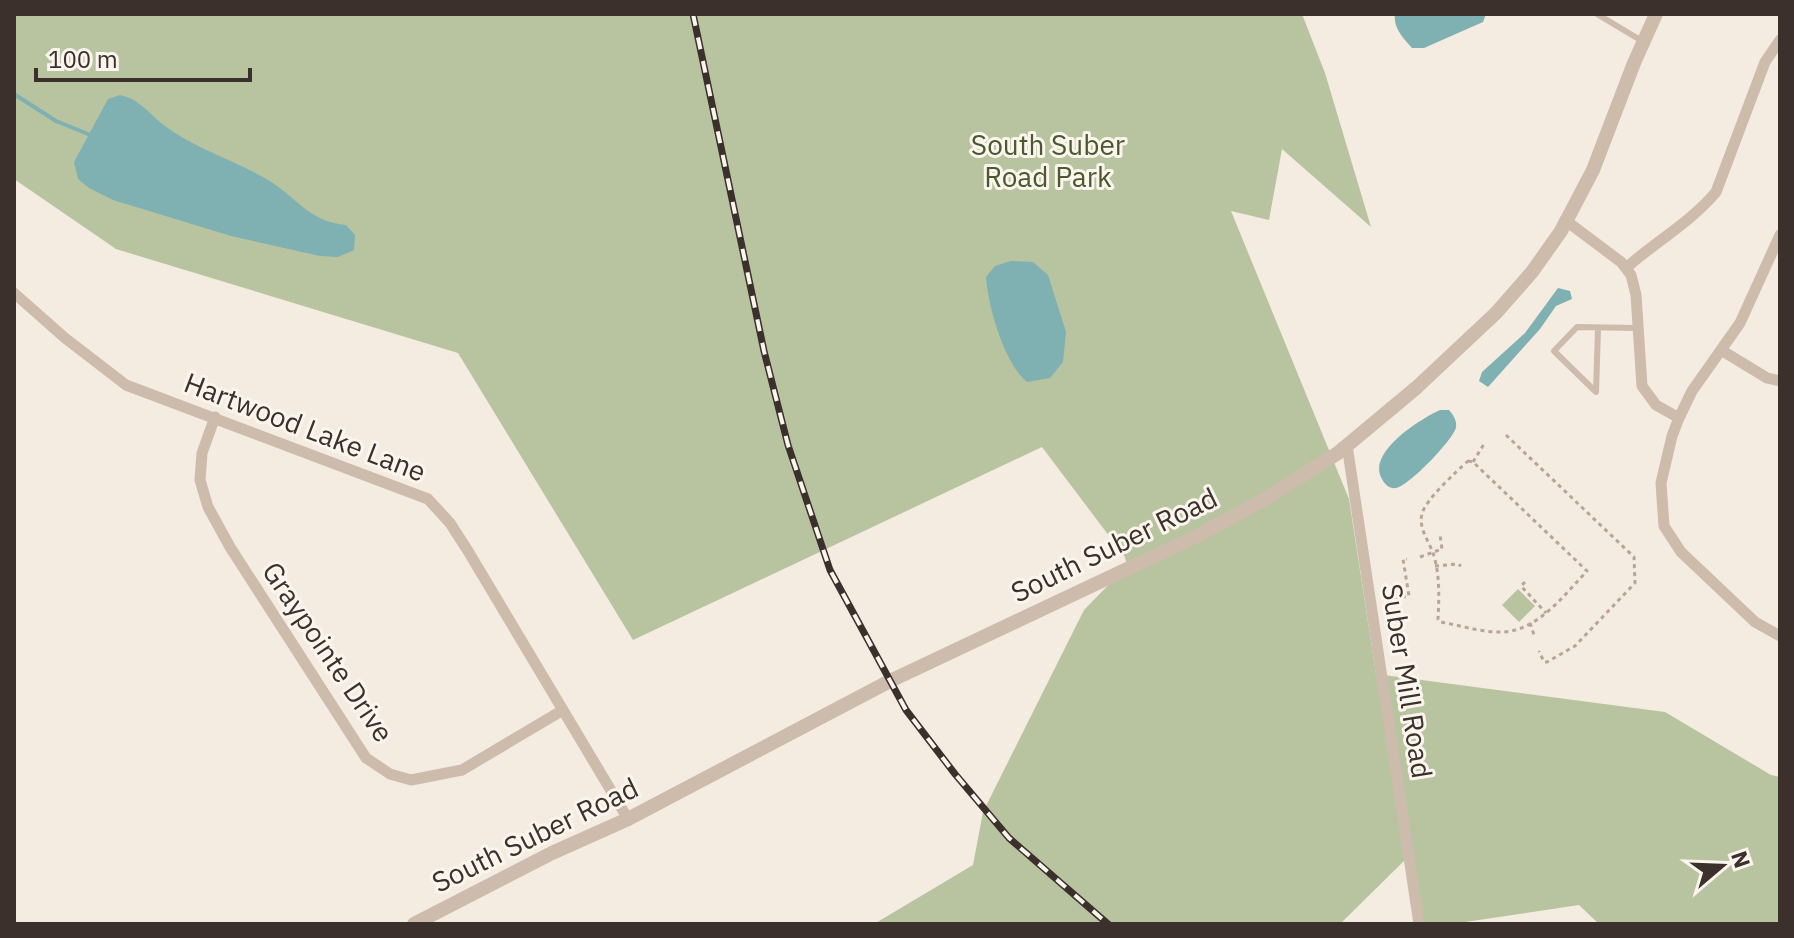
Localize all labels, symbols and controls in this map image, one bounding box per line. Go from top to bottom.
scale bar [36,32,250,82]
text: 100 m [48,43,118,75]
park label: South Suber Road Park [971,126,1125,195]
street label: Hartwood Lake Lane [179,363,431,490]
street label: South Suber Road [1004,479,1223,611]
street label: Graypointe Drive [254,554,402,749]
street label: Suber Mill Road [1374,581,1441,781]
street label: South Suber Road [425,769,644,901]
north arrow [1682,826,1762,906]
text: N [1725,847,1758,872]

